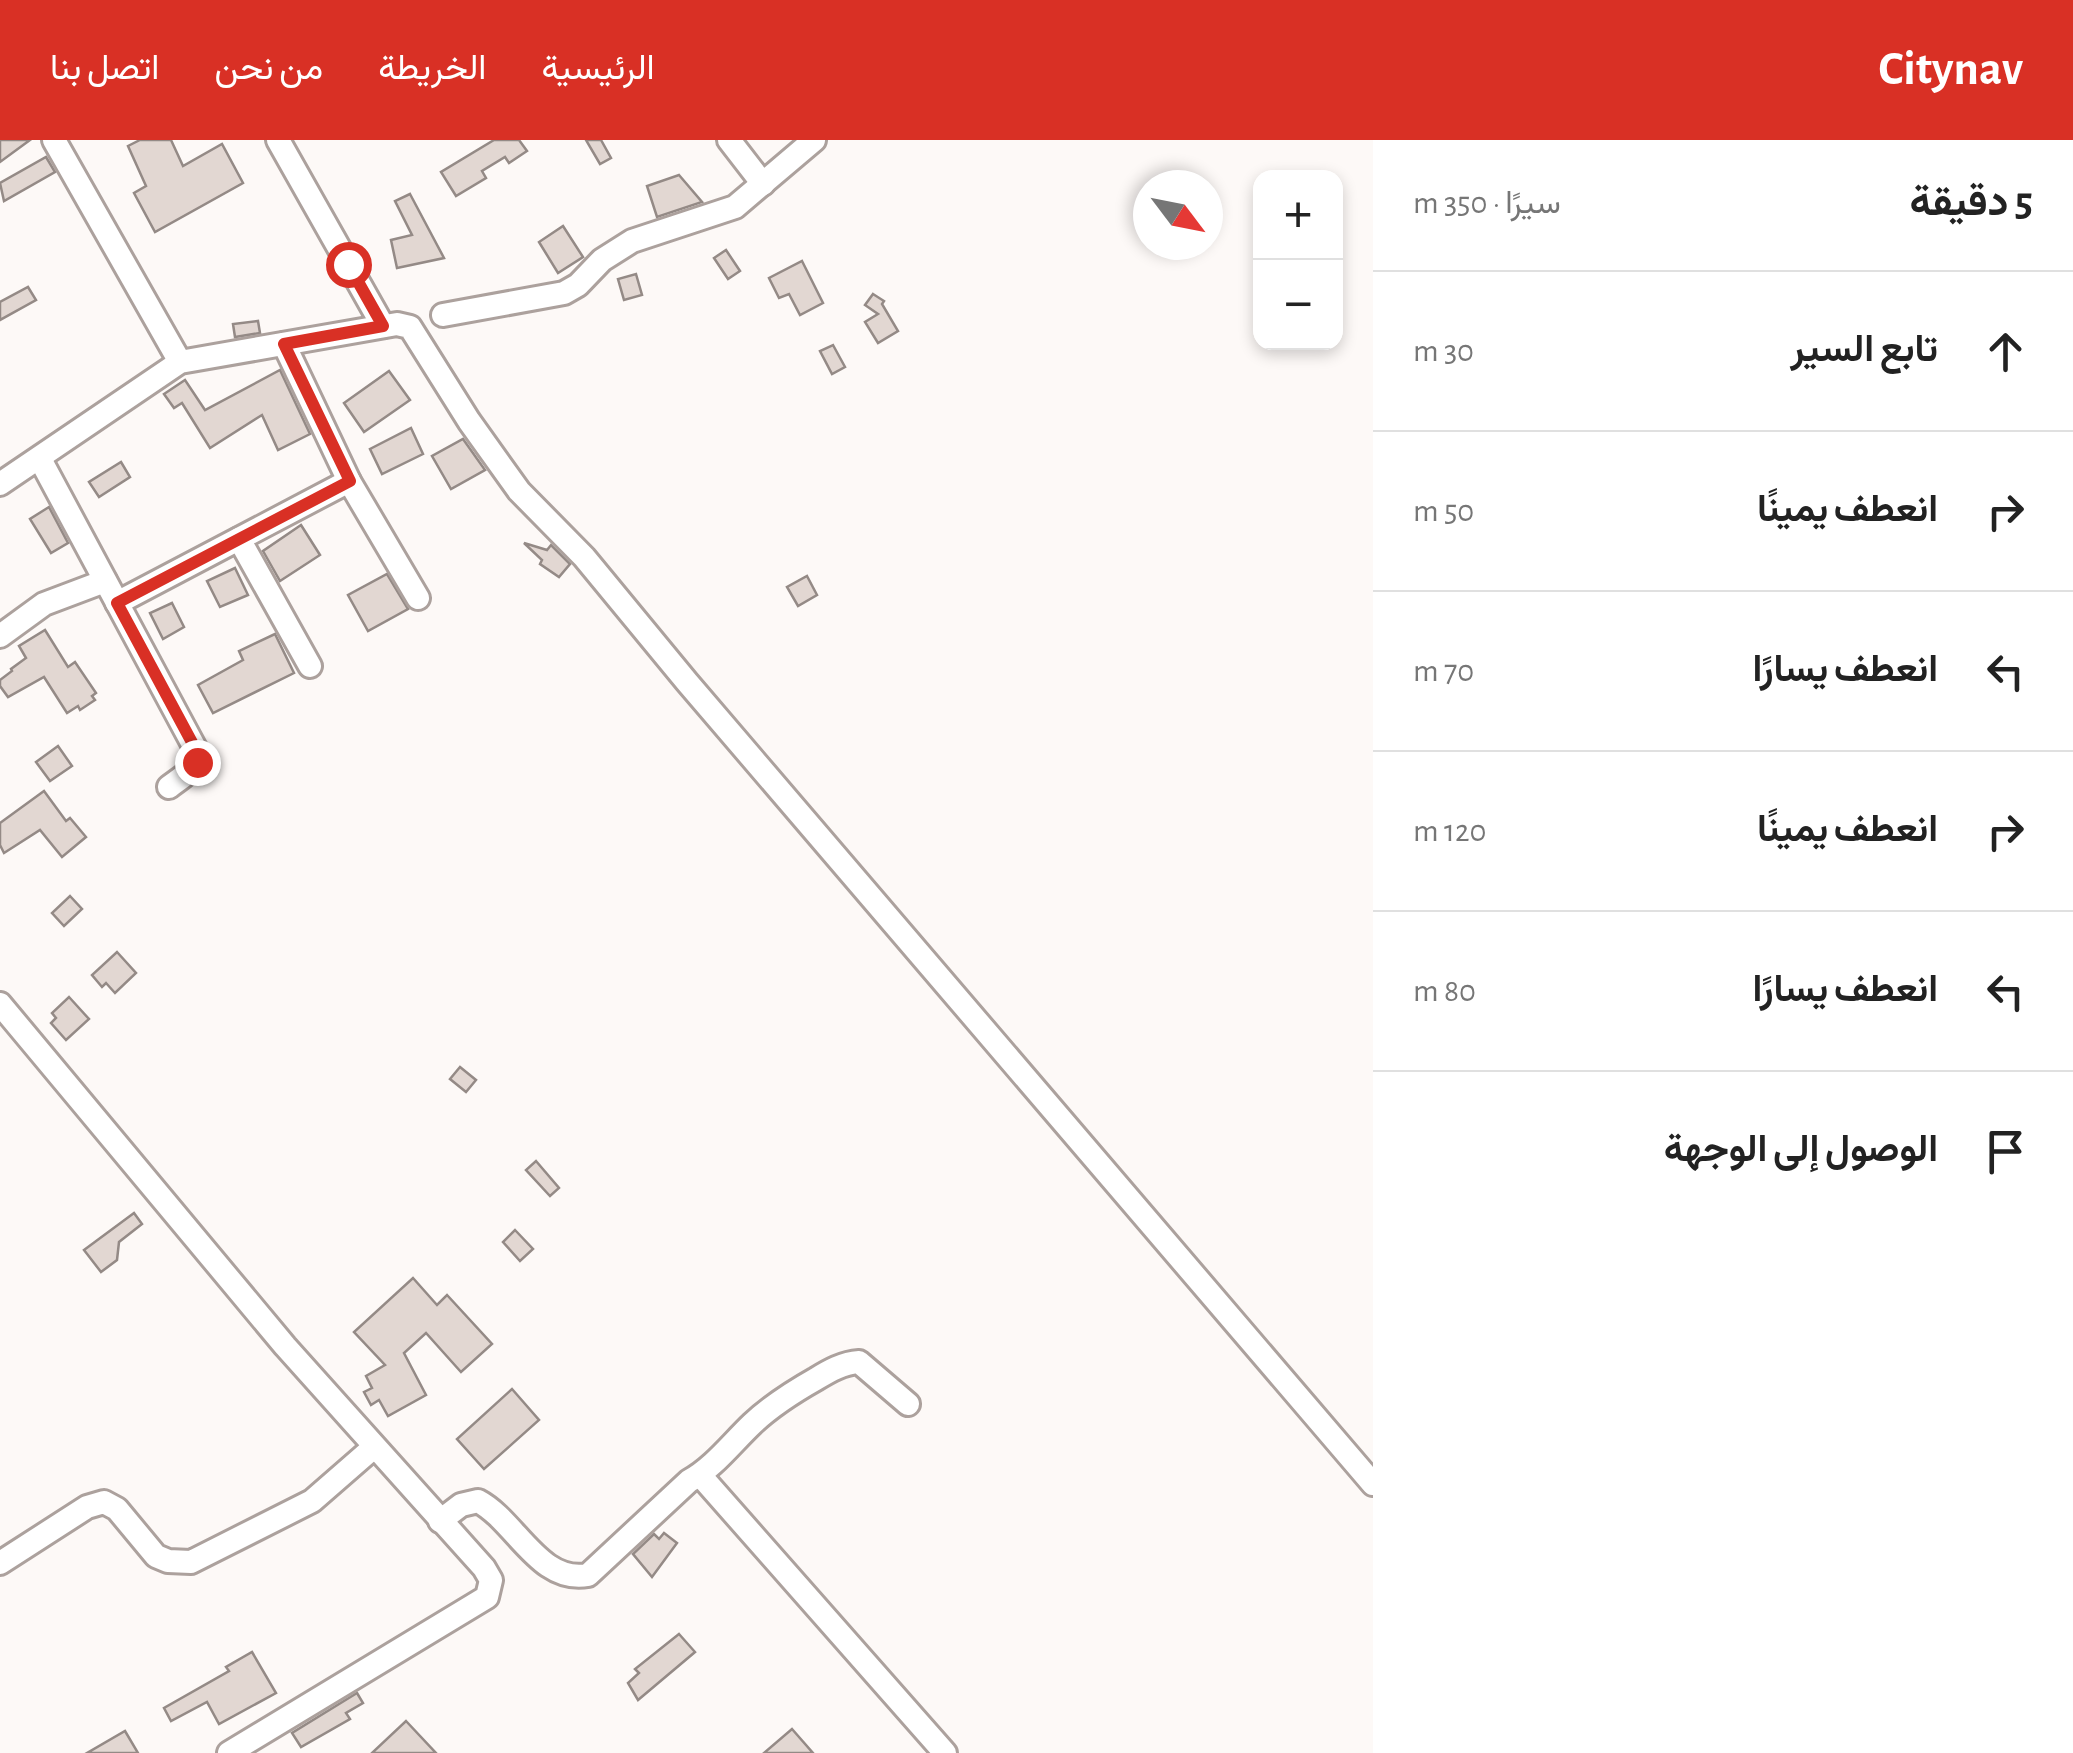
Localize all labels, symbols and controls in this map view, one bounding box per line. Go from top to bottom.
text: Citynav [1878,46,2023,94]
text: اتصل بنا [50,51,159,86]
text: من نحن [214,51,323,86]
text: الخريطة [378,51,486,86]
text: الرئيسية [541,51,655,86]
north arrow [1133,170,1223,260]
map controls [1253,170,1343,350]
button: + [1253,170,1343,260]
text: 5 دقيقة [1909,181,2033,223]
text: سيرًا · 350 m [1413,187,1561,219]
route start [326,242,372,288]
button: − [1253,260,1343,350]
icon: ahead [1978,324,2033,379]
text: تابع السير [1791,331,1938,369]
text: 30 m [1413,335,1474,367]
icon: right [1978,484,2033,539]
text: انعطف يمينًا [1757,491,1938,529]
text: 50 m [1413,495,1474,527]
icon: left [1978,644,2033,699]
text: انعطف يسارًا [1752,651,1938,689]
text: 70 m [1413,655,1474,687]
route end [175,740,221,786]
icon: right [1978,804,2033,859]
text: انعطف يمينًا [1757,811,1938,849]
text: 120 m [1413,815,1486,847]
icon: left [1978,964,2033,1019]
text: انعطف يسارًا [1752,971,1938,1009]
text: 80 m [1413,975,1476,1007]
icon: arrive [1978,1124,2033,1179]
text: الوصول إلى الوجهة [1664,1131,1938,1169]

